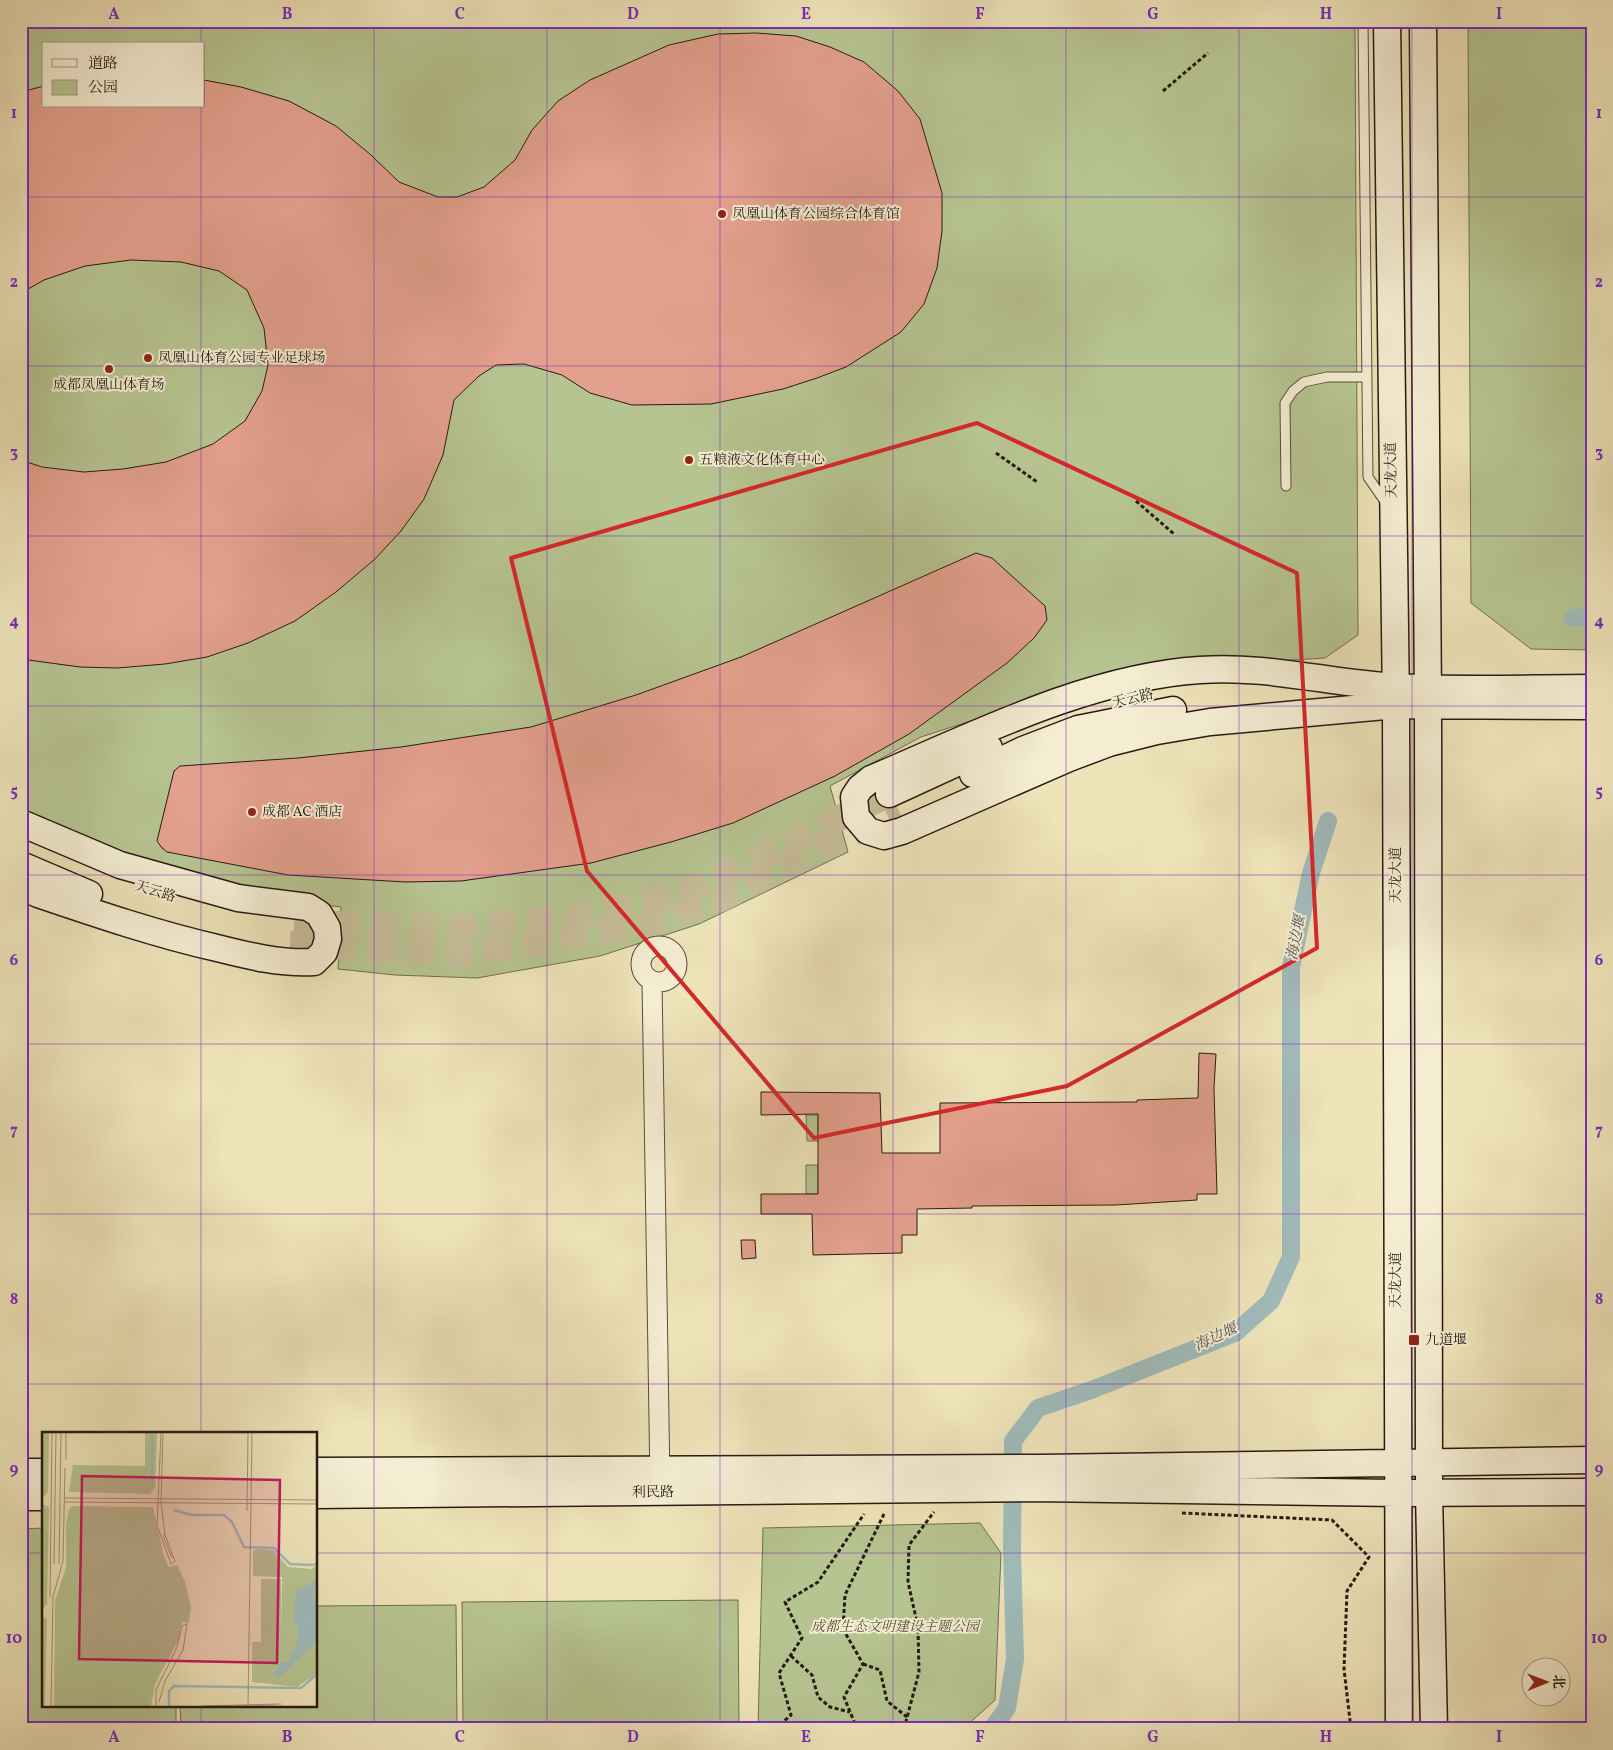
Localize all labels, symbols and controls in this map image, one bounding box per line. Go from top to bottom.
text: A [108,4,120,26]
text: B [282,4,293,26]
text: C [455,4,465,26]
text: D [627,4,639,26]
text: E [801,4,811,26]
text: F [975,4,985,26]
text: G [1147,4,1159,26]
text: H [1320,4,1332,26]
text: I [1496,4,1502,26]
legend [42,42,205,108]
text: 道路 [88,54,118,75]
text: 公园 [88,78,118,99]
text: 1 [11,103,17,125]
text: 1 [1596,103,1602,125]
place label: 凤凰山体育公园综合体育馆 [732,205,900,224]
marker: 凤凰山体育公园综合体育馆 [716,208,728,220]
text: 2 [10,272,18,294]
text: 2 [1595,272,1603,294]
place label: 凤凰山体育公园专业足球场 [158,349,326,368]
marker: 凤凰山体育公园专业足球场 [142,352,154,364]
marker: 成都凤凰山体育场 [103,363,115,375]
place label: 成都凤凰山体育场 [53,376,165,395]
text: 3 [10,442,18,464]
street label: 天龙大道 [1382,442,1402,498]
text: 3 [1595,442,1603,464]
place label: 五粮液文化体育中心 [699,451,825,470]
marker: 五粮液文化体育中心 [683,454,695,466]
text: 4 [9,611,19,633]
text: 4 [1594,611,1604,633]
street label: 天云路 [1110,685,1156,713]
text: 5 [10,781,18,803]
text: 5 [1595,781,1603,803]
place label: 成都 AC 酒店 [262,803,342,822]
marker: 成都 AC 酒店 [246,806,258,818]
street label: 天龙大道 [1387,847,1406,903]
street label: 天云路 [132,877,178,907]
water label: 海边堰 [1282,911,1312,962]
text: 6 [10,950,19,972]
text: 6 [1595,950,1604,972]
text: 7 [10,1120,18,1142]
text: 7 [1595,1120,1603,1142]
street label: 天龙大道 [1387,1252,1406,1308]
text: 8 [10,1289,18,1311]
text: 8 [1595,1289,1603,1311]
water label: 海边堰 [1191,1318,1244,1357]
place label: 九道堰 [1425,1331,1467,1350]
marker: 九道堰 [1407,1333,1421,1347]
inset map [42,1432,318,1708]
text: 9 [10,1459,19,1481]
text: 9 [1595,1459,1604,1481]
street label: 利民路 [632,1483,674,1503]
park label: 成都生态文明建设主题公园 [811,1618,981,1637]
text: 10 [6,1628,22,1650]
text: 10 [1591,1628,1607,1650]
north arrow [1520,1658,1570,1708]
text: 北 [1548,1675,1567,1689]
text: A [108,1727,120,1749]
text: B [282,1727,293,1749]
text: C [455,1727,465,1749]
text: D [627,1727,639,1749]
text: E [801,1727,811,1749]
text: F [975,1727,985,1749]
text: G [1147,1727,1159,1749]
text: H [1320,1727,1332,1749]
text: I [1496,1727,1502,1749]

